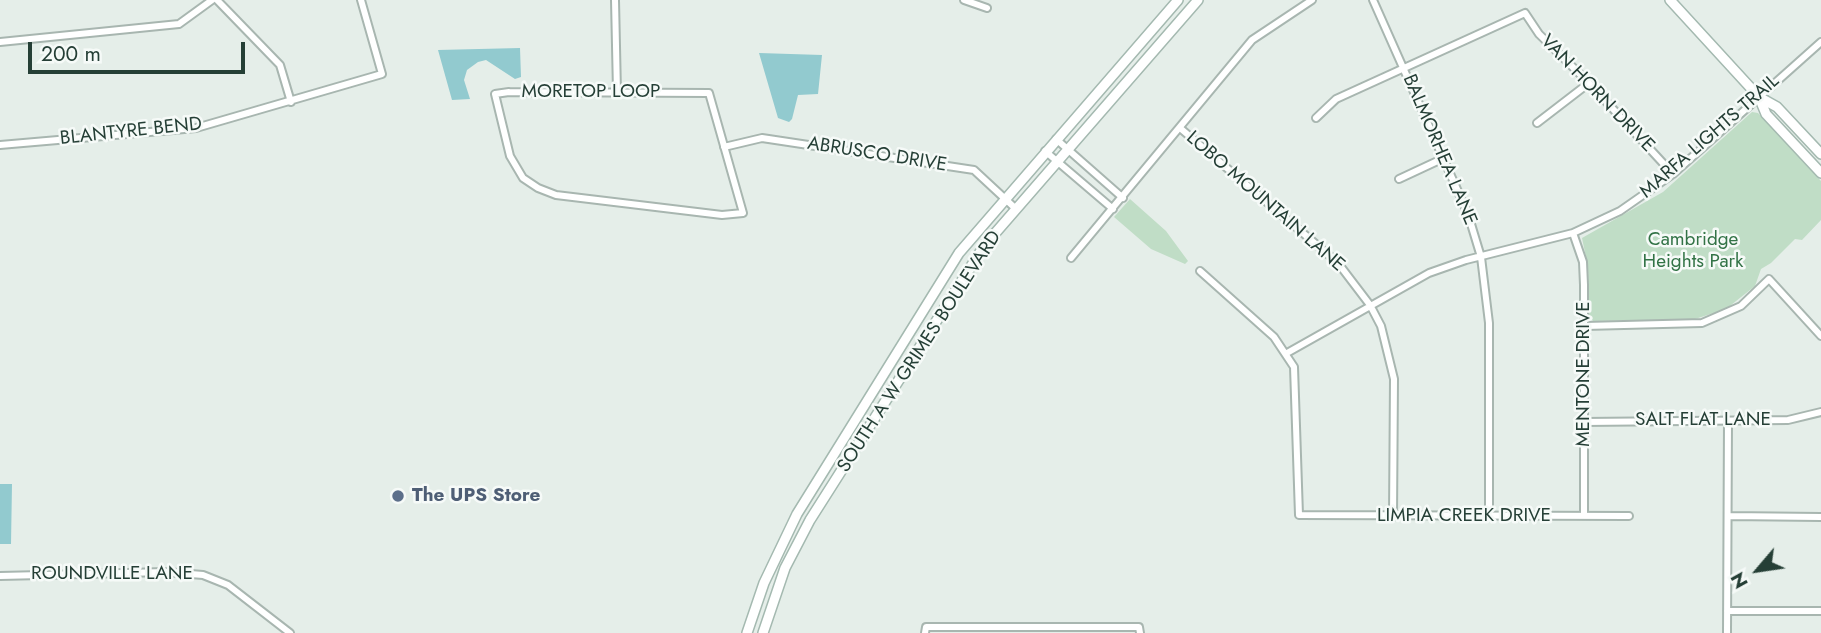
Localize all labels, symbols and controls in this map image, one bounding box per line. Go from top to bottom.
scale bar [32,28,248,72]
street label: VAN HORN DRIVE [1535,31,1659,157]
text: 200 m [41,39,101,69]
street label: MARFA LIGHTS TRAIL [1636,70,1784,204]
street label: BALMORHEA LANE [1397,71,1481,229]
street label: MORETOP LOOP [522,81,660,103]
street label: BLANTYRE BEND [59,113,203,151]
street label: LOBO MOUNTAIN LANE [1181,127,1349,277]
street label: ABRUSCO DRIVE [806,133,948,177]
street label: SOUTH A W GRIMES BOULEVARD [833,227,1007,477]
park label: Cambridge Heights Park [1643,229,1743,273]
street label: MENTONE DRIVE [1573,301,1595,447]
street label: SALT FLAT LANE [1635,409,1771,431]
place label: The UPS Store [412,485,540,507]
marker: The UPS Store [390,488,406,504]
street label: LIMPIA CREEK DRIVE [1377,505,1551,527]
north arrow [1723,535,1793,605]
street label: ROUNDVILLE LANE [31,563,193,585]
text: N [1724,567,1755,594]

